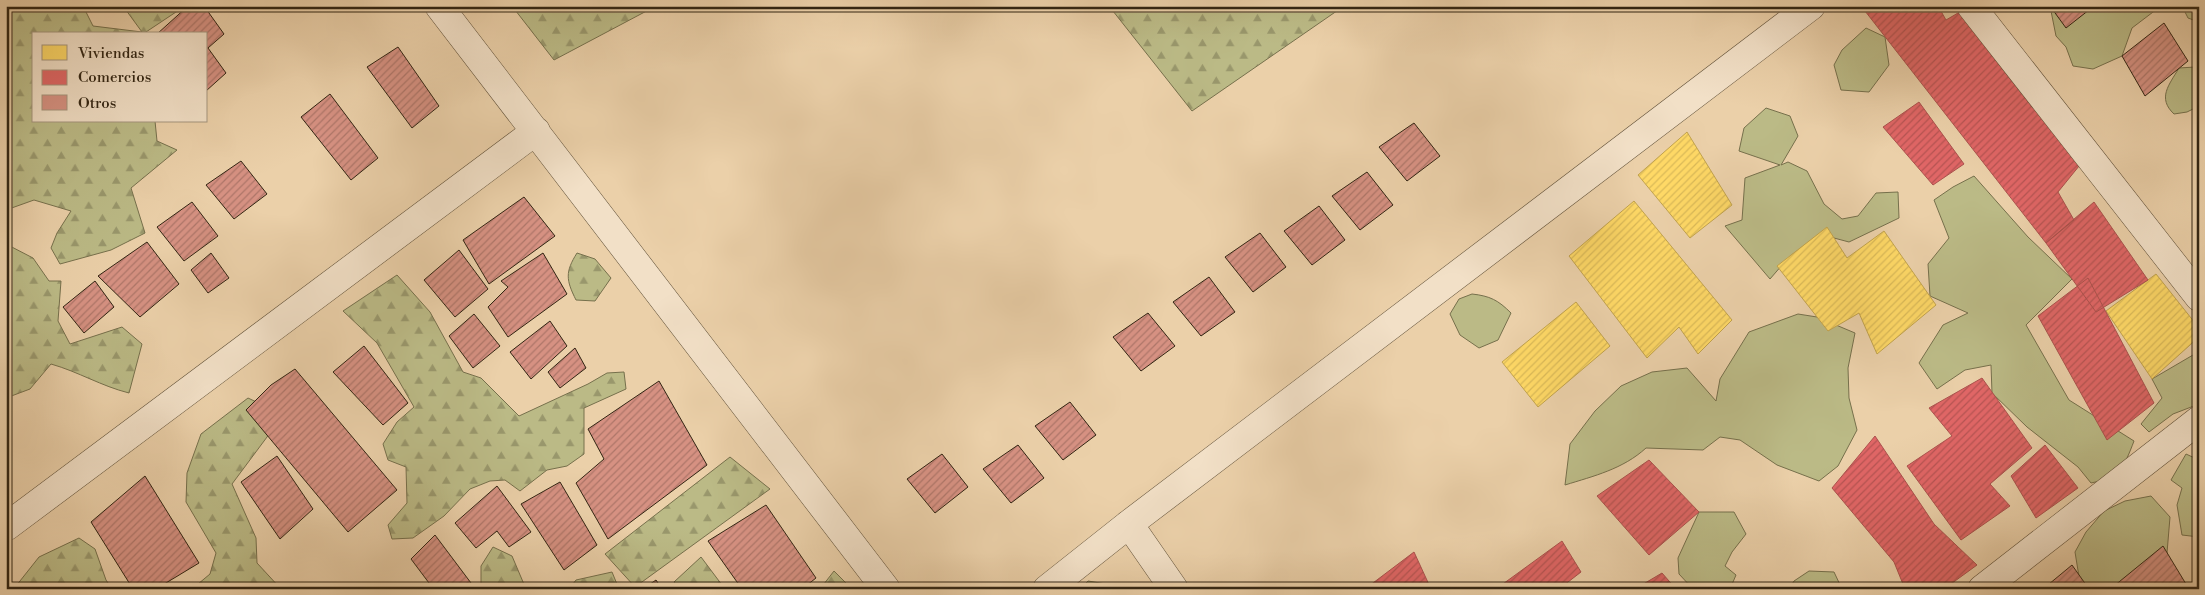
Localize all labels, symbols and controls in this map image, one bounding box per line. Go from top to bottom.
legend [32,32,208,122]
text: Viviendas [77,44,144,63]
text: Comercios [78,68,151,87]
text: Otros [78,94,116,113]

